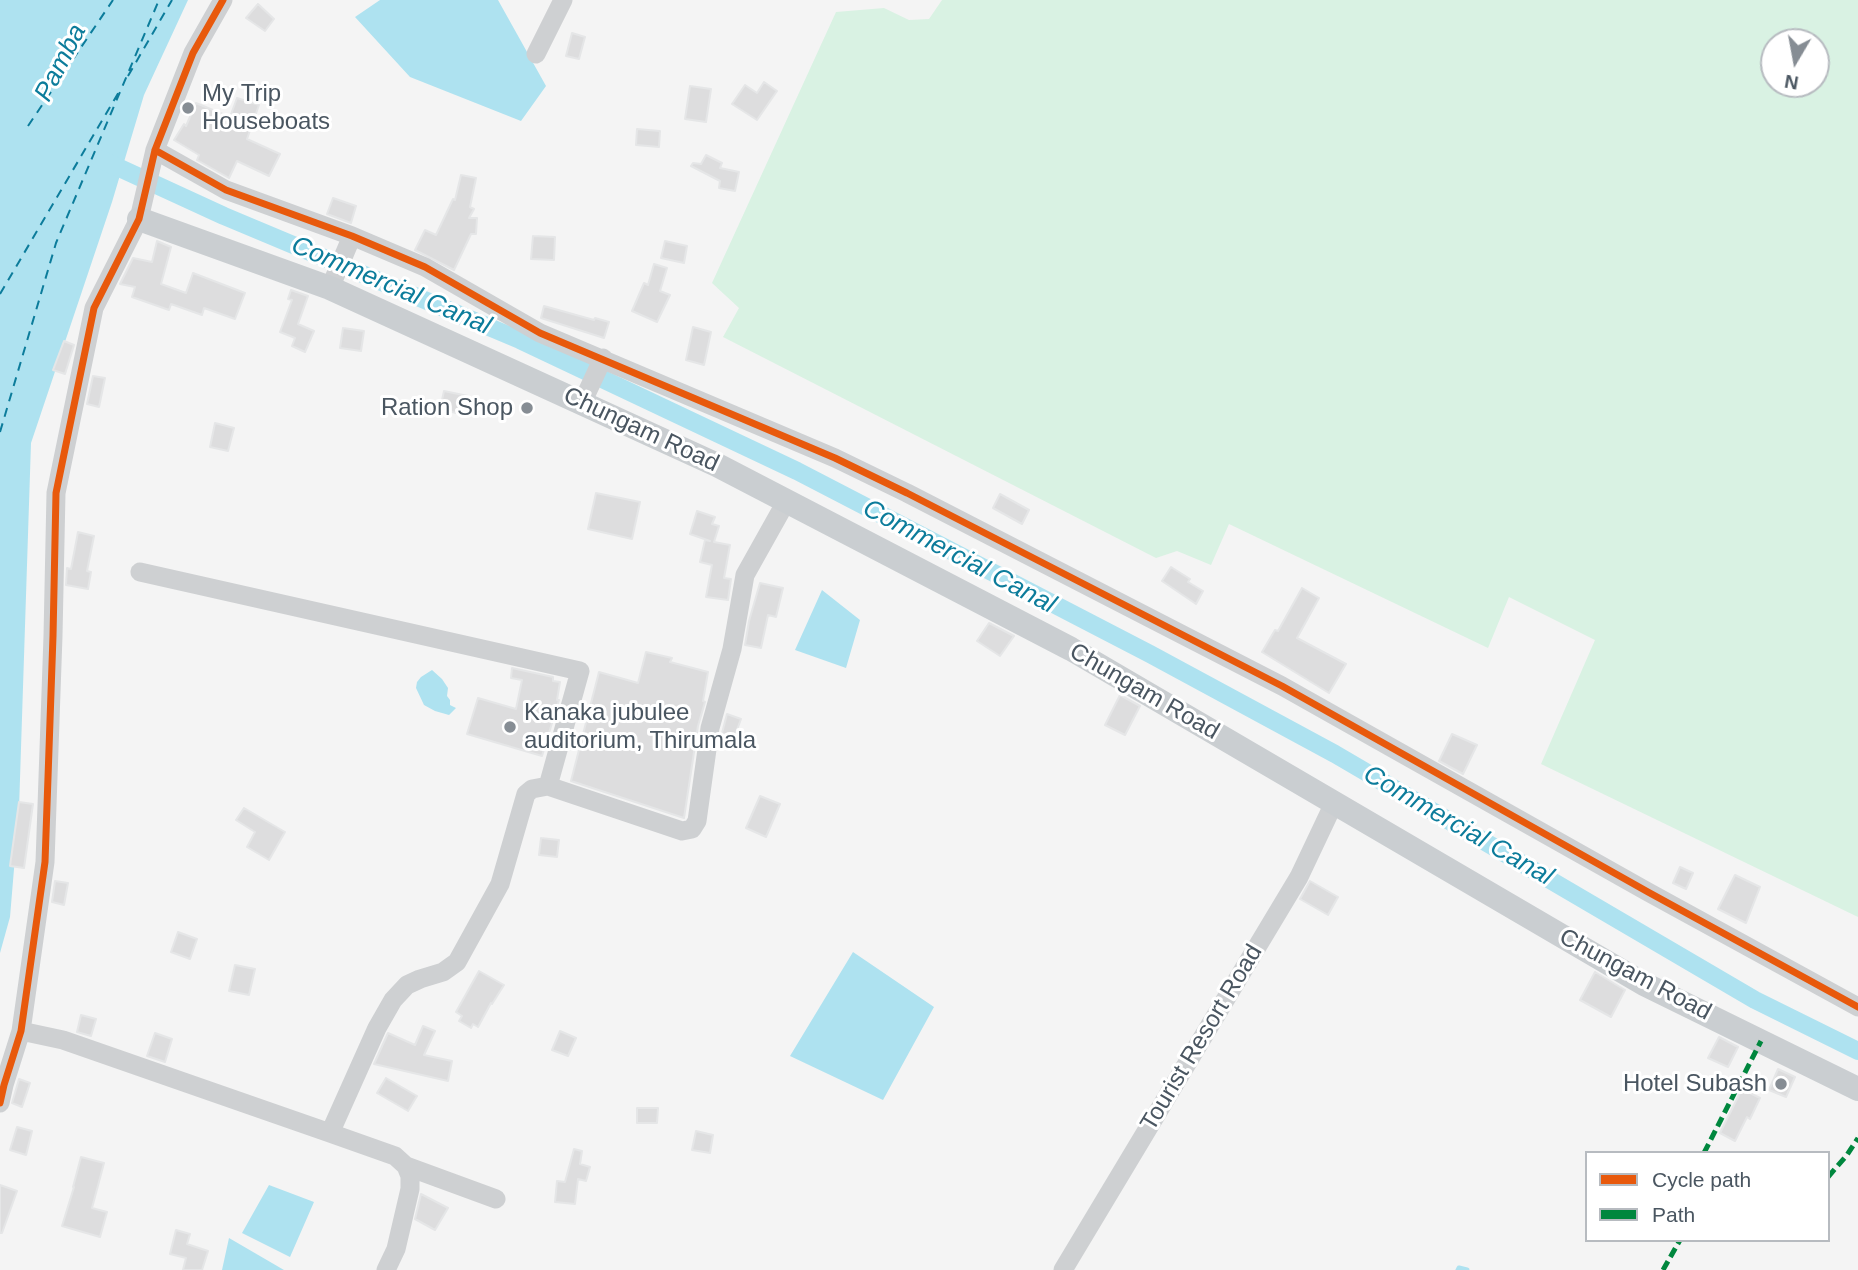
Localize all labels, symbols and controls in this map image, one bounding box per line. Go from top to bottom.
water label: Pamba [28,19,94,107]
north arrow [1760,28,1830,98]
text: N [1783,71,1800,94]
place label: My Trip Houseboats [202,80,330,136]
marker: My Trip Houseboats [180,100,196,116]
water label: Commercial Canal [286,230,496,342]
street label: Chungam Road [559,381,723,479]
place label: Ration Shop [381,394,513,422]
marker: Ration Shop [519,400,535,416]
water label: Commercial Canal [857,493,1061,621]
street label: Chungam Road [1064,638,1224,746]
place label: Kanaka jubulee auditorium, Thirumala [524,699,756,755]
marker: Kanaka jubulee auditorium, Thirumala [502,719,518,735]
water label: Commercial Canal [1358,759,1558,893]
street label: Chungam Road [1554,923,1716,1027]
street label: Tourist Resort Road [1135,940,1269,1136]
place label: Hotel Subash [1623,1070,1767,1098]
marker: Hotel Subash [1773,1076,1789,1092]
legend [1585,1151,1830,1242]
text: Cycle path [1652,1168,1751,1191]
text: Path [1652,1203,1695,1226]

